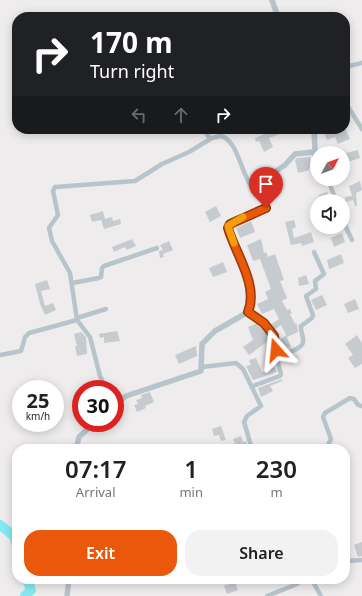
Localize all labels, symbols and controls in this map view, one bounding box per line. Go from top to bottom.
text: 170 m [90,23,173,61]
icon: right [24,28,76,80]
text: Turn right [90,59,174,83]
icon: left [128,104,150,126]
icon: ahead [170,104,192,126]
icon: right [212,104,234,126]
north arrow [310,146,350,186]
map controls [310,146,350,234]
pin [249,167,283,208]
icon: arrive [255,173,277,195]
button: sound [310,194,350,234]
position arrow [255,329,297,371]
speed limit sign: 30 [72,380,124,432]
text: 25 [27,387,49,414]
text: km/h [26,409,50,423]
text: 07:17 [65,452,126,485]
text: 1 [184,452,198,485]
text: 230 [256,452,297,485]
text: Arrival [76,483,116,501]
text: min [179,483,203,501]
text: m [270,483,283,501]
button: Exit [24,530,177,576]
button: Share [185,530,338,576]

